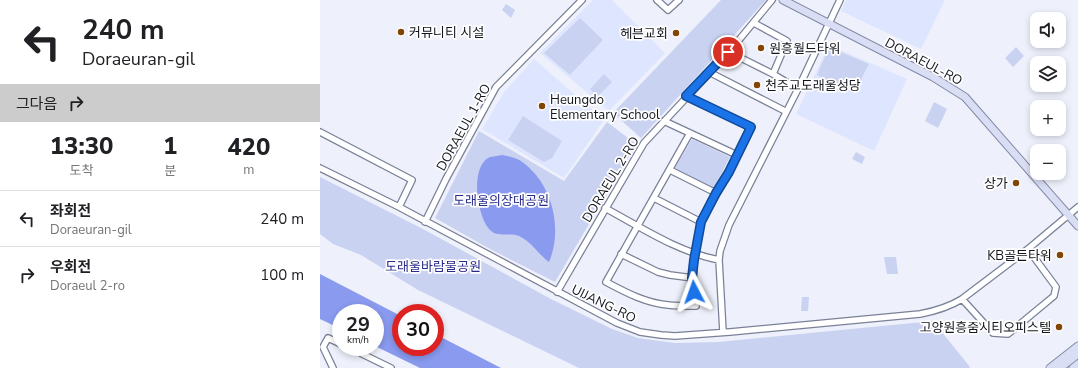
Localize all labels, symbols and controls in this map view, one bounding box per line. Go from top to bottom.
text: 240 m [82,11,165,49]
map controls [1030,12,1066,180]
button: sound [1030,12,1066,48]
icon: left [16,16,68,68]
place label: 커뮤니티 시설 [409,24,484,42]
place label: 헤븐교회 [620,25,668,43]
marker: 커뮤니티 시설 [396,27,406,37]
marker: 헤븐교회 [671,28,681,38]
street label: DORAEUL-RO [882,34,965,90]
pin [711,35,745,69]
place label: 원흥월드타워 [769,40,841,58]
icon: arrive [717,41,739,63]
marker: 원흥월드타워 [756,43,766,53]
text: Doraeuran-gil [82,47,195,71]
button: layers [1030,56,1066,92]
place label: 천주교도래울성당 [765,77,861,95]
marker: 천주교도래울성당 [752,80,762,90]
street label: DORAEUL 1-RO [432,81,495,174]
place label: Heungdo Elementary School [550,91,660,124]
icon: right [65,92,87,114]
text: 그다음 [16,94,57,114]
button: + [1030,100,1066,136]
marker: Heungdo Elementary School [537,101,547,111]
text: 13:30 [50,130,113,162]
text: 1 [163,130,178,162]
text: 420 [227,131,270,163]
street label: DORAEUL 2-RO [578,133,644,226]
button: − [1030,144,1066,180]
text: m [243,161,254,179]
text: 도착 [70,162,94,180]
text: 분 [164,162,176,180]
place label: 상가 [984,175,1008,193]
marker: 상가 [1011,178,1021,188]
park label: 도래울의장대공원 [453,192,549,210]
text: 좌회전 [50,201,91,221]
icon: left [16,208,38,230]
text: 240 m [260,209,304,229]
text: Doraeuran-gil [50,221,132,239]
place label: KB골든타워 [987,247,1052,265]
marker: KB골든타워 [1055,250,1065,260]
text: 우회전 [50,257,91,277]
park label: 도래울바람물공원 [385,258,481,276]
icon: right [16,264,38,286]
text: 100 m [260,265,304,285]
position arrow [673,271,715,313]
text: Doraeul 2-ro [50,277,125,295]
street label: UIJANG-RO [568,281,639,327]
speed limit sign: 30 [392,304,444,356]
text: 29 [346,311,370,338]
place label: 고양원흥줌시티오피스텔 [919,319,1051,337]
marker: 고양원흥줌시티오피스텔 [1054,322,1064,332]
text: km/h [347,333,369,347]

